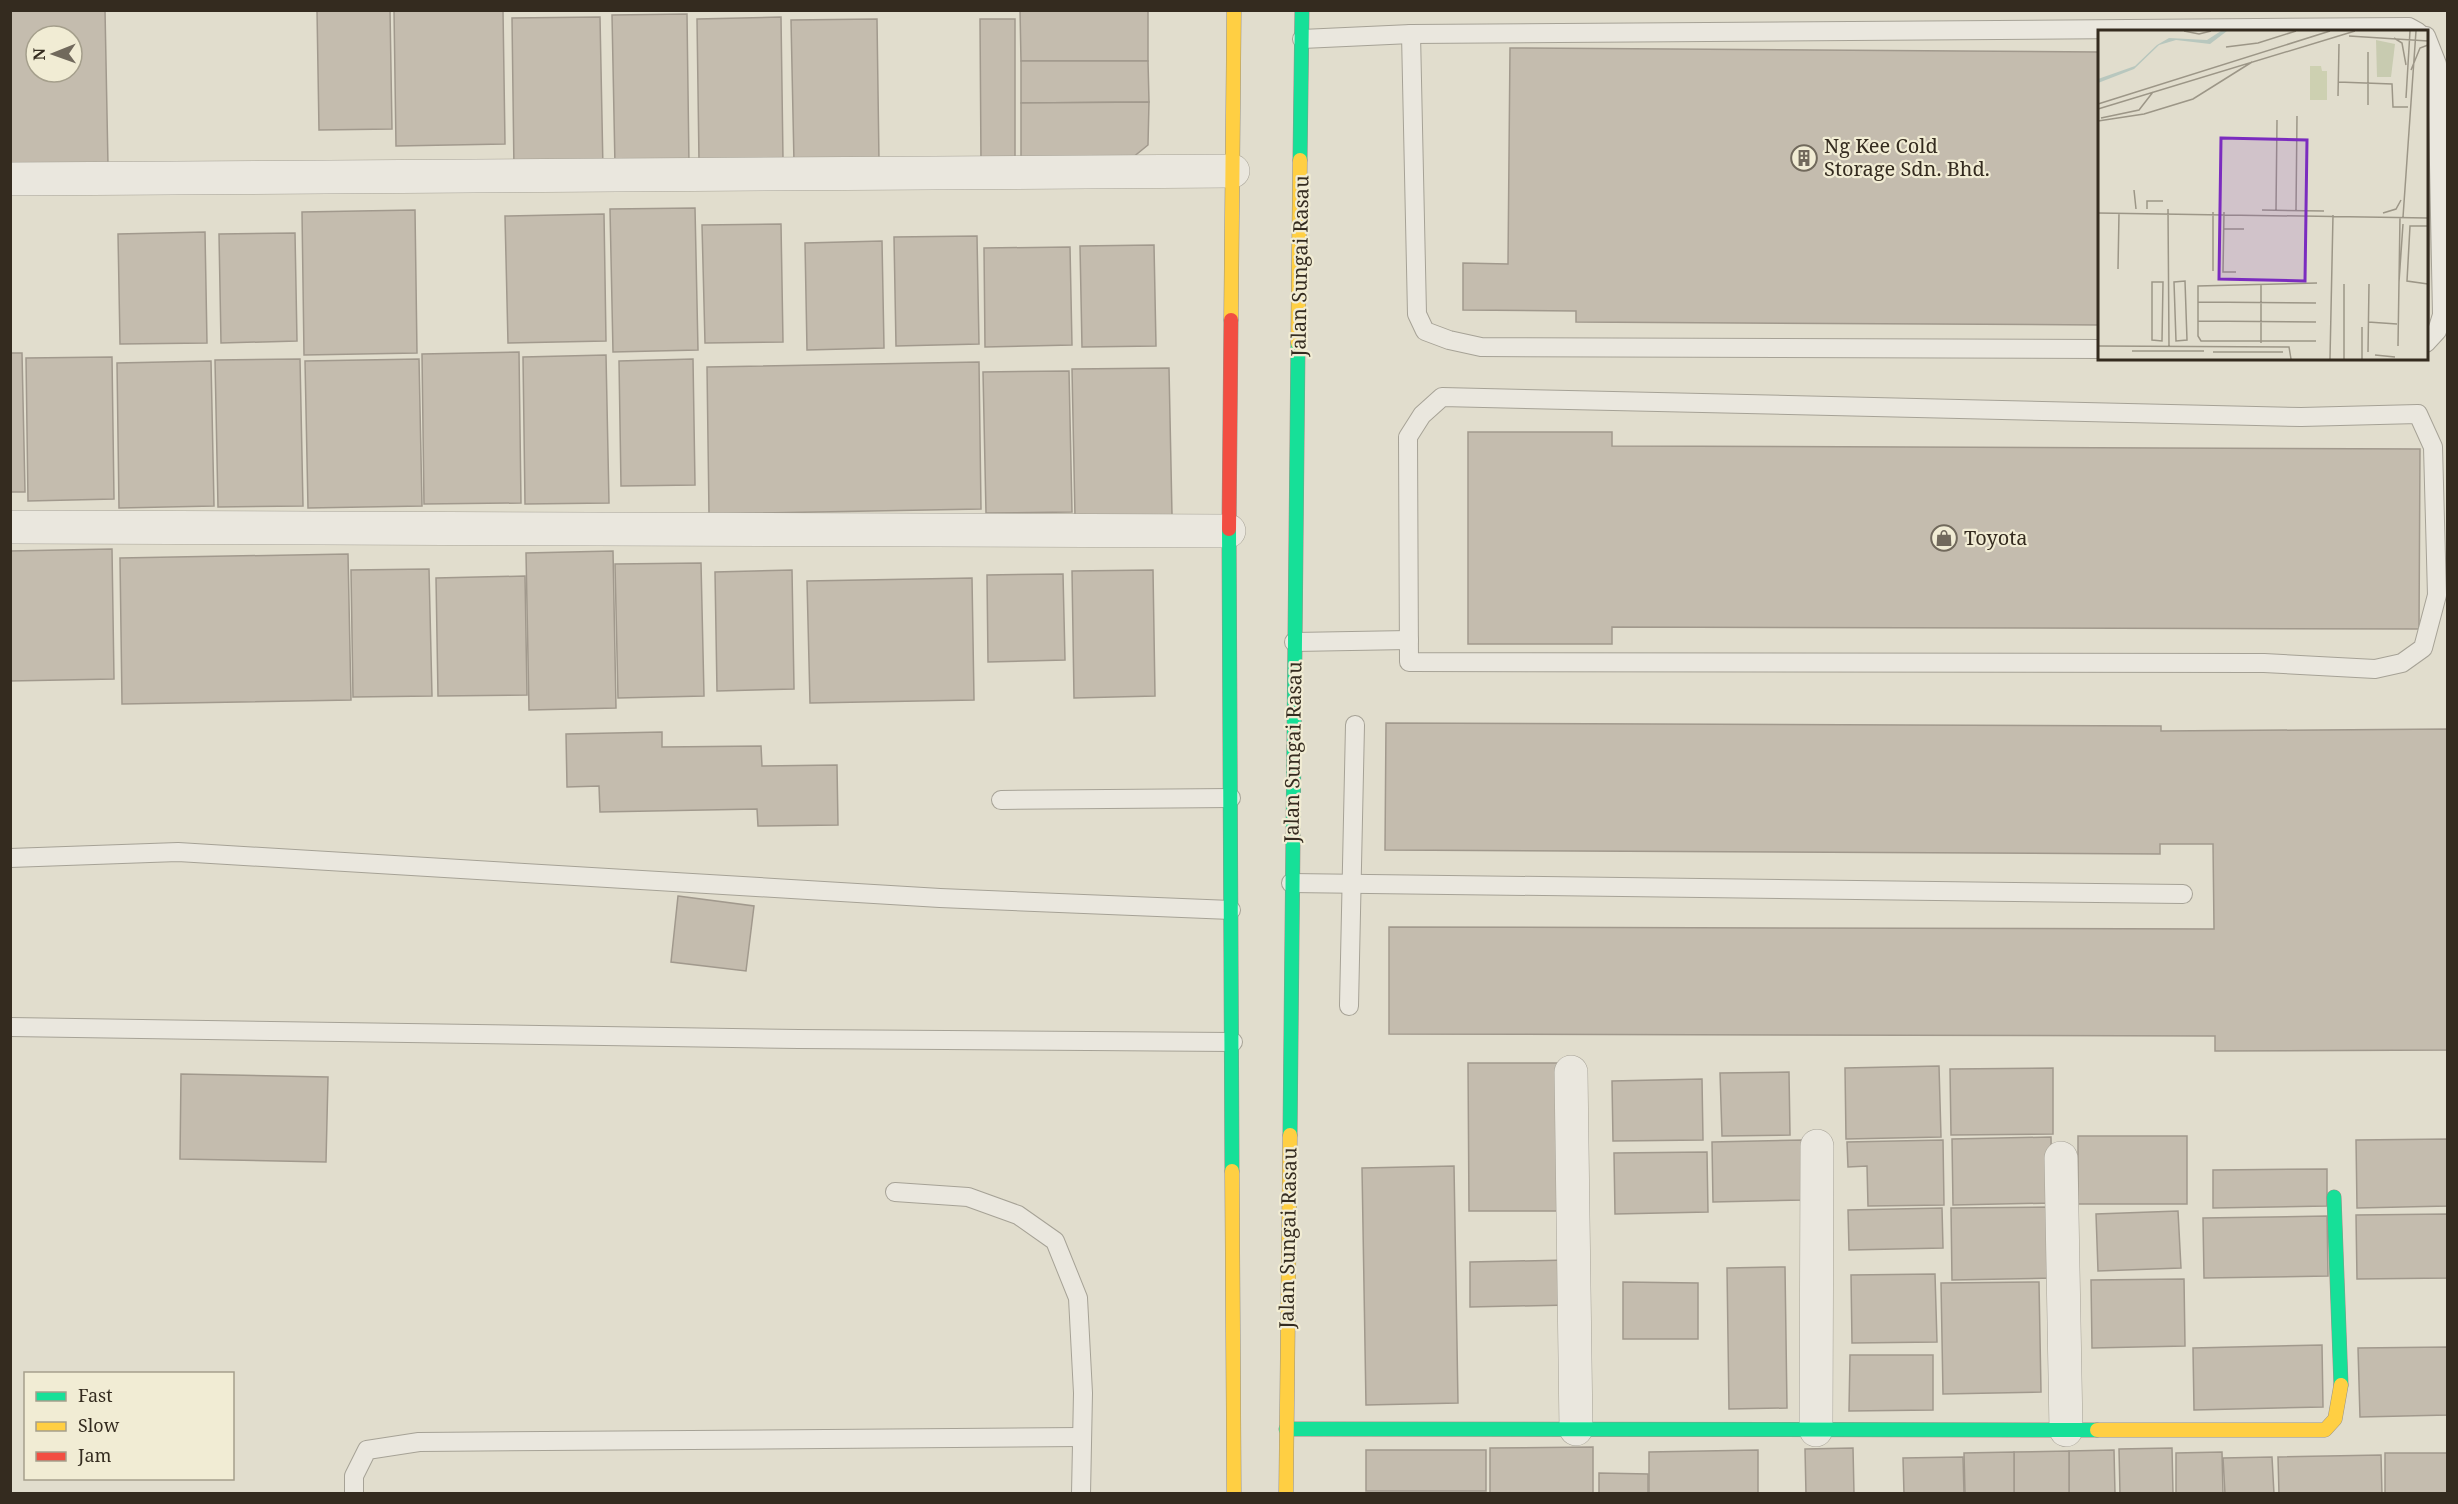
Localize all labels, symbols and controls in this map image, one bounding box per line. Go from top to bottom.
north arrow [24,24,84,84]
inset map [2098,30,2428,360]
text: N [28,47,50,61]
place label: Ng Kee Cold Storage Sdn. Bhd. [1824,132,1990,182]
building icon: Ng Kee Cold Storage Sdn. Bhd. [1789,143,1819,173]
street label: Jalan Sungai Rasau [1284,175,1315,358]
shop icon: Toyota [1929,523,1959,553]
place label: Toyota [1964,524,2028,551]
street label: Jalan Sungai Rasau [1277,661,1308,844]
street label: Jalan Sungai Rasau [1272,1147,1303,1330]
legend [24,1372,234,1480]
text: Fast [78,1383,113,1407]
text: Slow [78,1413,120,1437]
text: Jam [77,1443,112,1467]

